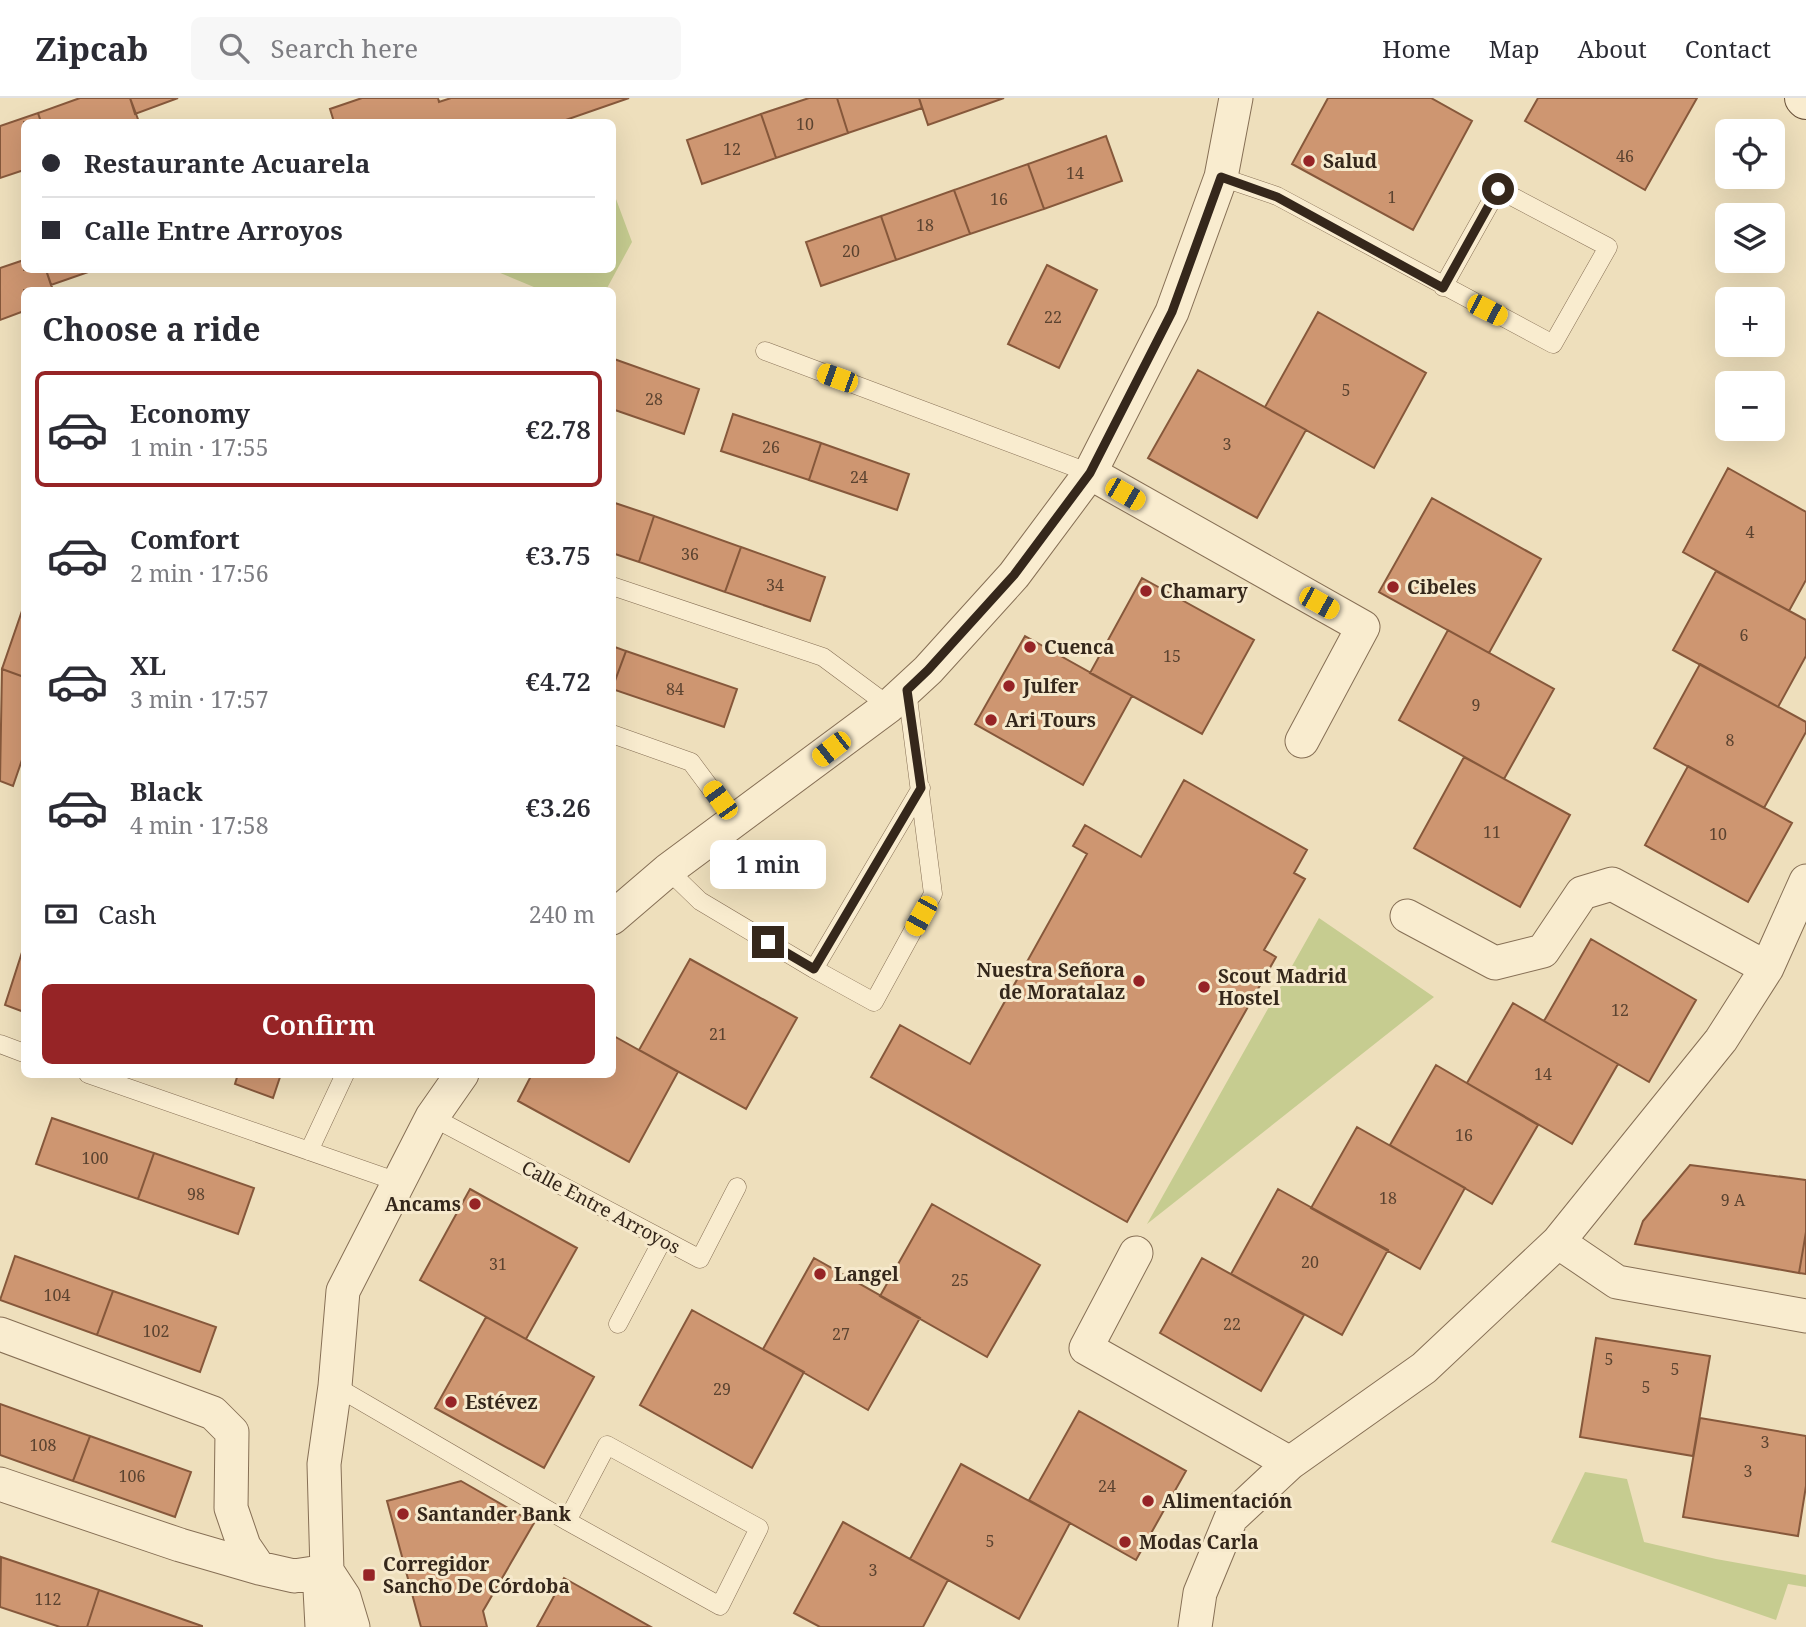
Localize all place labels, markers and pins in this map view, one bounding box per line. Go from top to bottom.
place label: Salud [1323,148,1378,174]
marker: Salud [1301,153,1317,169]
place label: Cibeles [1407,574,1476,600]
place label: Chamary [1160,578,1248,604]
marker: Cibeles [1385,579,1401,595]
marker: Chamary [1138,583,1154,599]
place label: Cuenca [1044,634,1114,660]
marker: Cuenca [1022,639,1038,655]
place label: Julfer [1022,673,1078,699]
marker: Julfer [1001,678,1017,694]
place label: Ari Tours [1005,707,1096,733]
marker: Ari Tours [983,712,999,728]
place label: Nuestra Señora de Moratalaz [977,957,1125,1005]
place label: Scout Madrid Hostel [1218,963,1347,1011]
marker: Nuestra Señora de Moratalaz [1131,973,1147,989]
marker: Scout Madrid Hostel [1196,979,1212,995]
place label: Ancams [385,1191,461,1217]
marker: Ancams [467,1196,483,1212]
place label: Langel [834,1261,899,1287]
marker: Langel [812,1266,828,1282]
place label: Estévez [465,1389,538,1415]
marker: Estévez [443,1394,459,1410]
place label: Alimentación [1162,1488,1292,1514]
marker: Alimentación [1140,1493,1156,1509]
place label: Santander Bank [417,1501,572,1527]
marker: Santander Bank [395,1506,411,1522]
place label: Modas Carla [1139,1529,1259,1555]
marker: Modas Carla [1117,1534,1133,1550]
place label: Corregidor Sancho De Córdoba [383,1551,570,1599]
marker: Corregidor Sancho De Córdoba [361,1567,377,1583]

